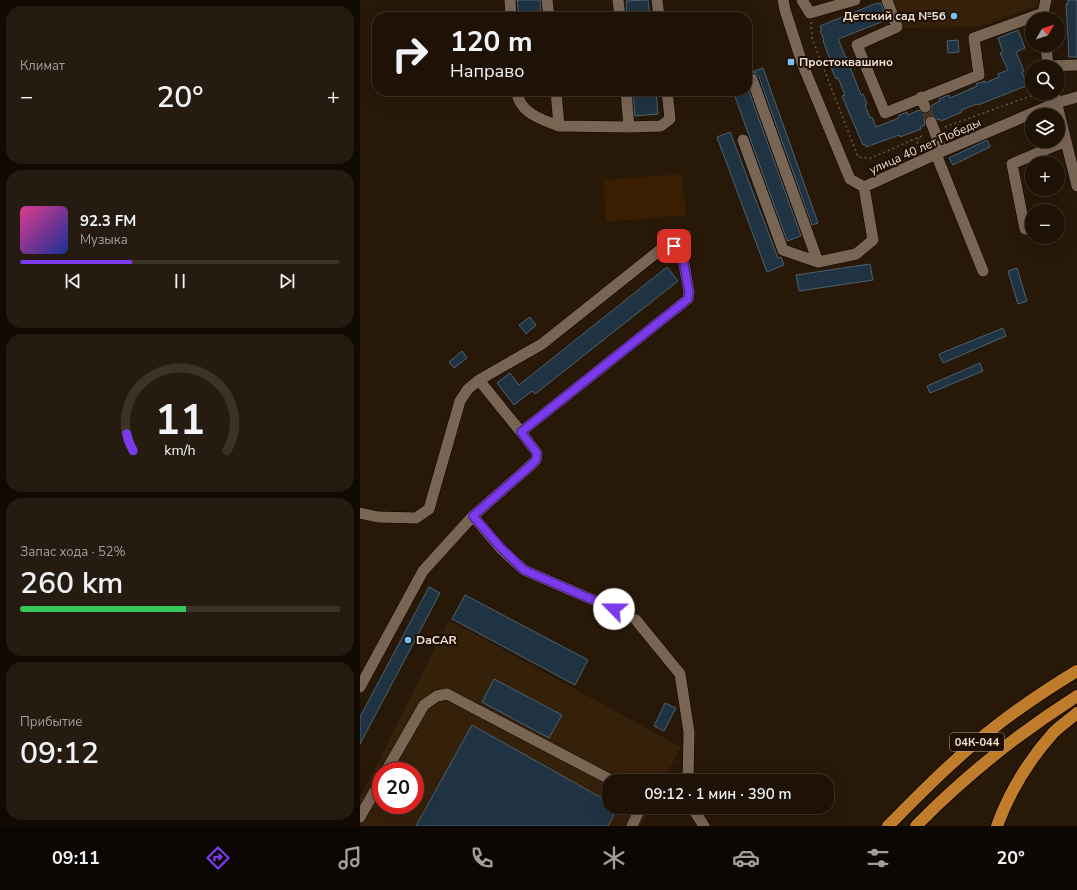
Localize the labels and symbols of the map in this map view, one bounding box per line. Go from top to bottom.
place label: Детский сад №56 [843,8,946,24]
marker: Детский сад №56 [949,11,959,21]
north arrow [1025,12,1065,52]
place label: Простоквашино [799,54,893,70]
marker: Простоквашино [786,57,796,67]
street label: улица 40 лет Победы [867,114,983,178]
pin [657,229,691,263]
position arrow [593,588,635,630]
place label: DaCAR [416,632,458,648]
marker: DaCAR [403,635,413,645]
road number: 04К-044 [950,733,1004,751]
speed limit sign: 20 [372,762,424,814]

